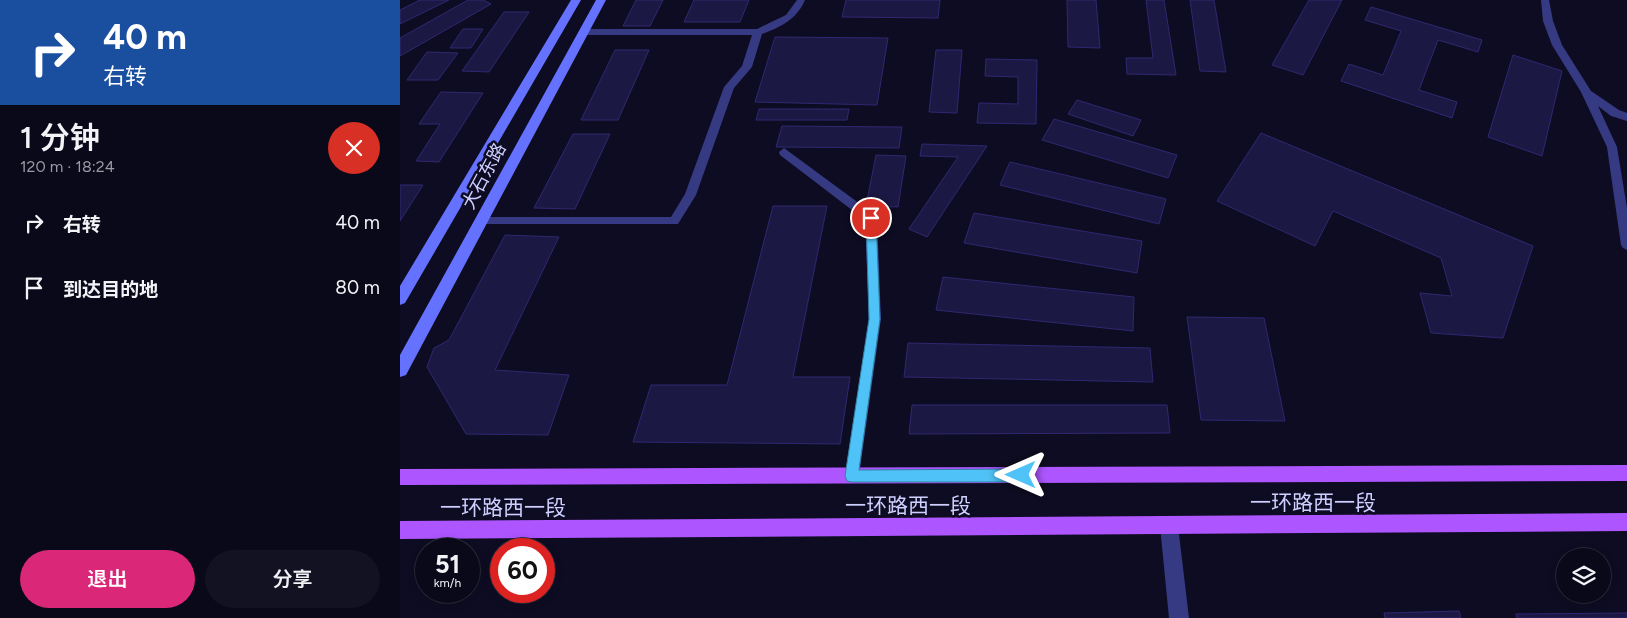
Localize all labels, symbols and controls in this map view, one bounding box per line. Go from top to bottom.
text: 40 m [103,16,187,58]
icon: right [20,20,85,85]
text: 右转 [103,63,147,90]
text: 1 分钟 [20,119,100,156]
button: close [328,122,380,174]
street label: 大石东路 [457,139,511,213]
text: 120 m · 18:24 [20,157,115,176]
pin [850,197,892,239]
icon: arrive [857,204,885,232]
icon: right [20,209,48,237]
text: 40 m [335,211,380,234]
text: 右转 [63,213,101,236]
icon: arrive [20,274,48,302]
text: 80 m [335,276,380,299]
text: 到达目的地 [63,278,158,301]
position arrow [994,448,1046,500]
street label: 一环路西一段 [1250,490,1376,515]
street label: 一环路西一段 [845,493,971,518]
street label: 一环路西一段 [440,495,566,520]
speed limit sign: 60 [490,538,555,603]
map controls [1556,548,1611,603]
button: layers [1556,548,1611,603]
text: 51 [435,549,460,579]
button: 退出 [20,550,195,608]
button: 分享 [205,550,380,608]
text: km/h [434,576,461,590]

